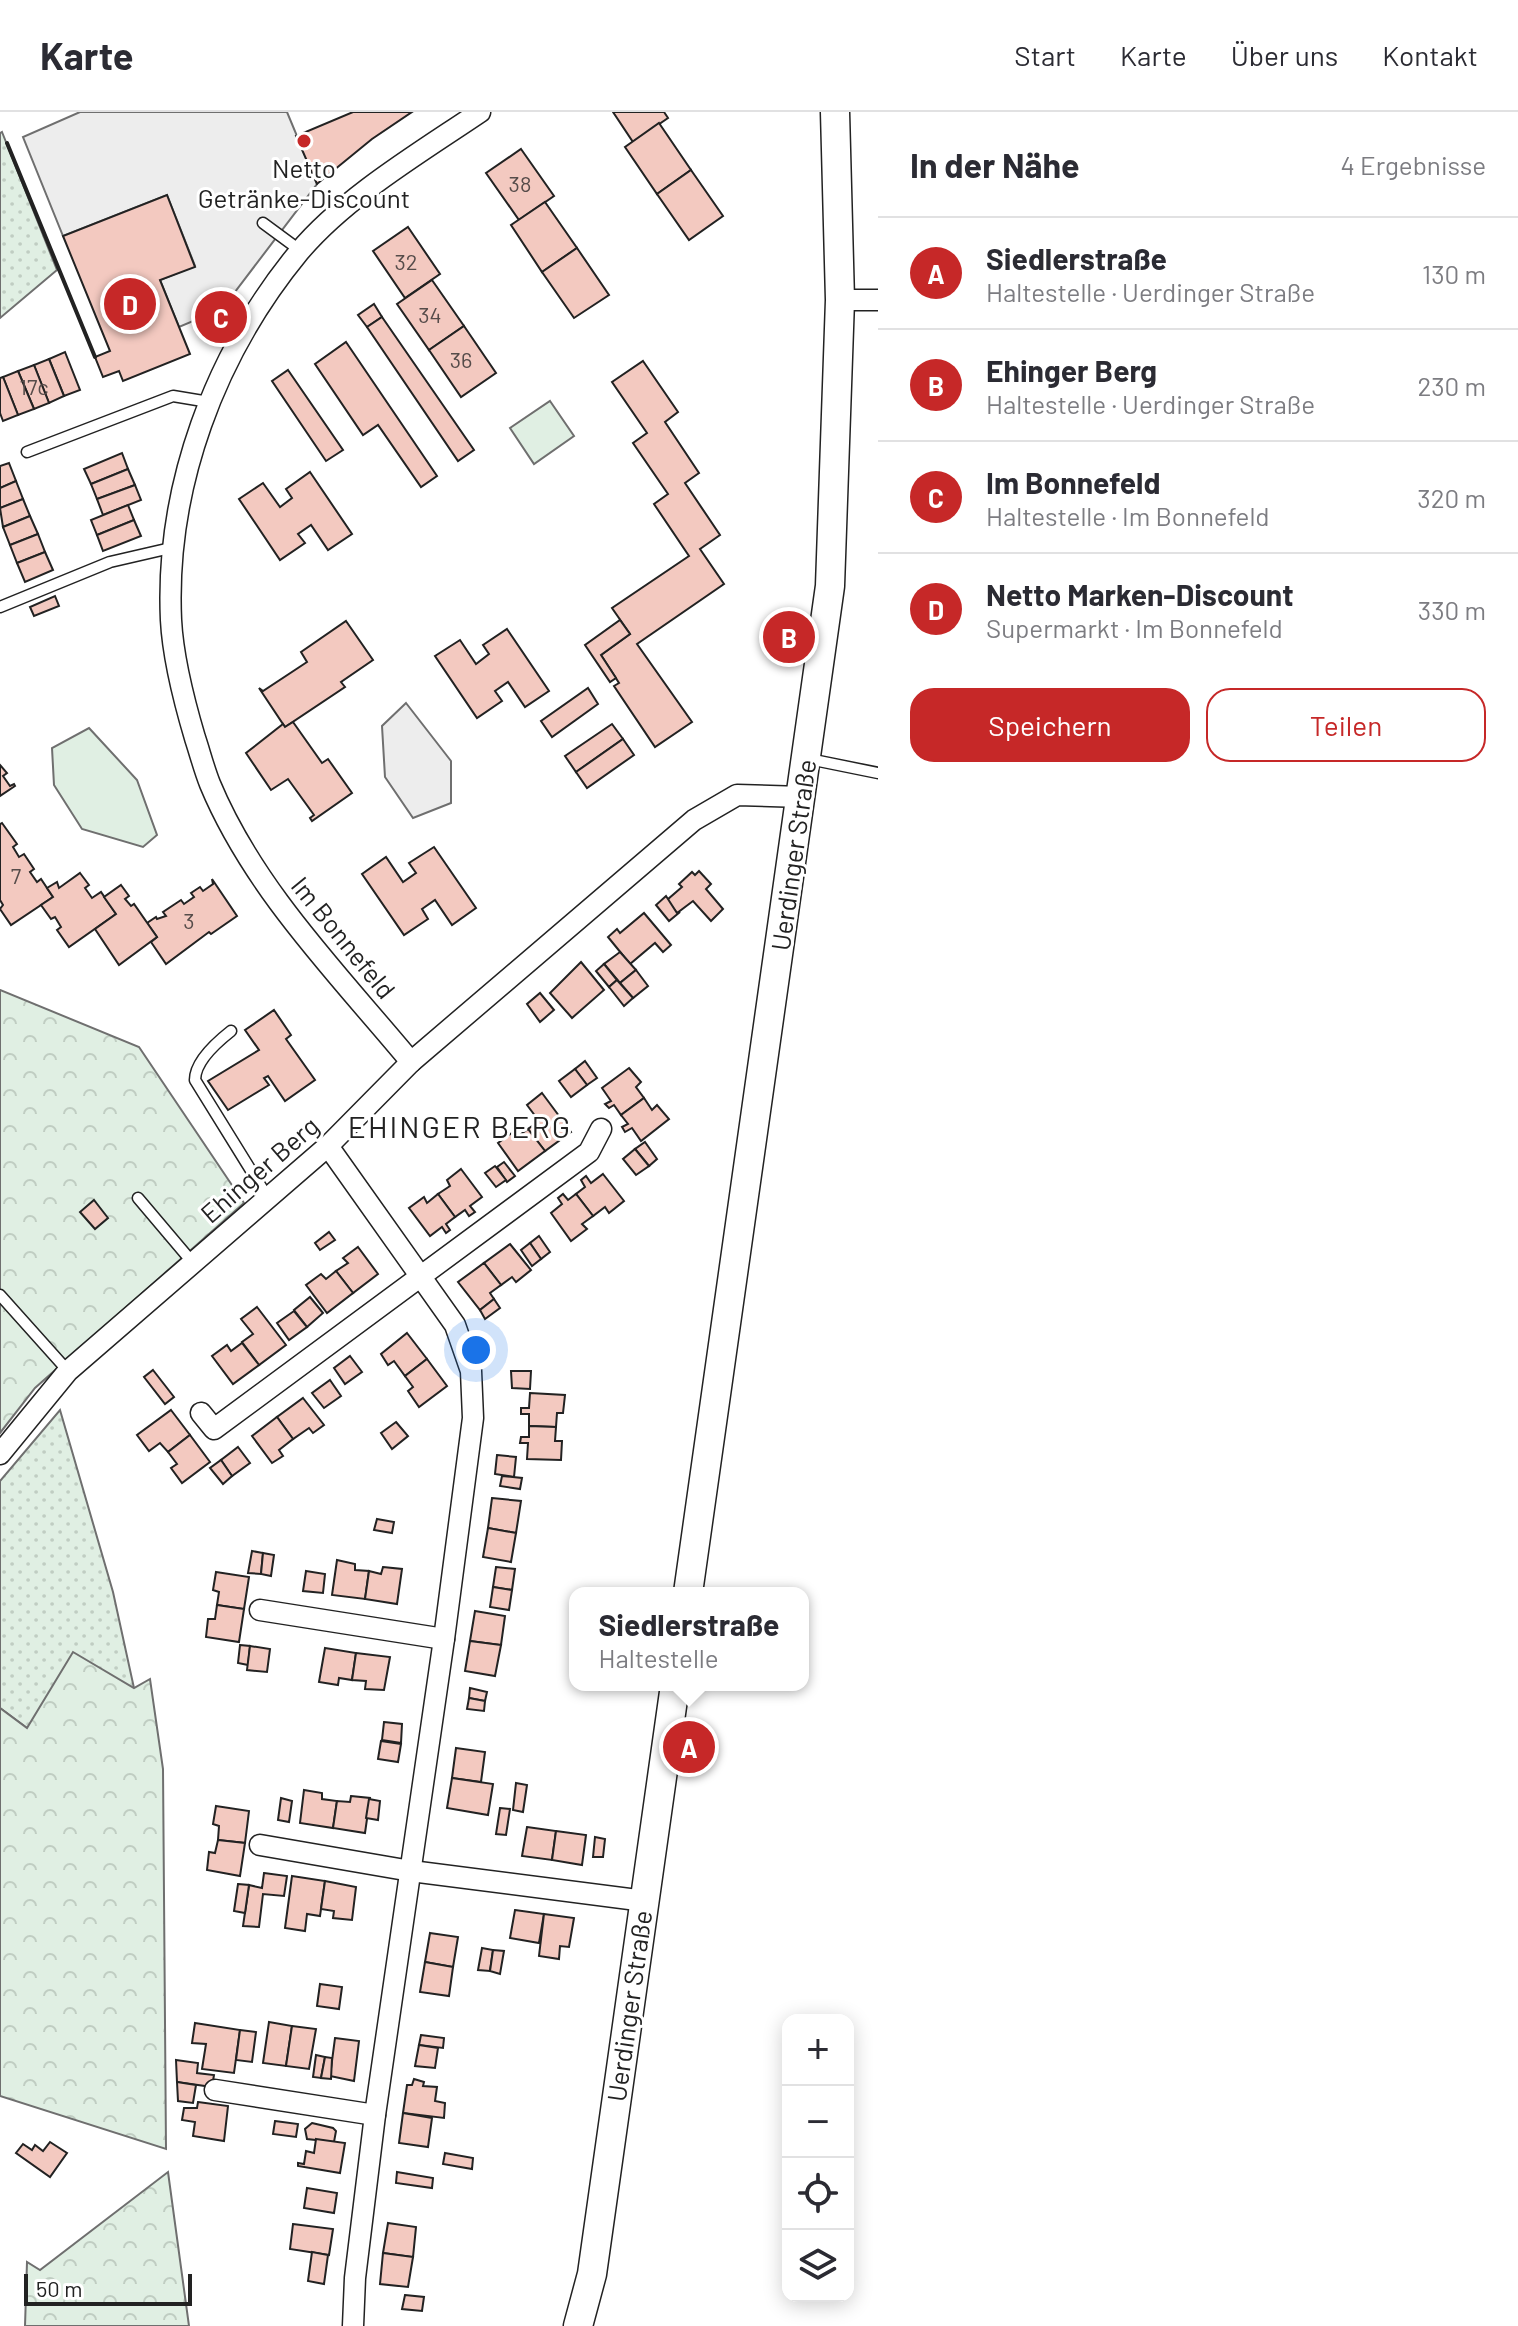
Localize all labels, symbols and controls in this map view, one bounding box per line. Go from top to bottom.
text: Karte [40,32,134,78]
text: Start [1014,38,1076,72]
text: Karte [1120,38,1187,72]
text: Über uns [1231,38,1338,72]
text: Kontakt [1382,38,1478,72]
marker: Netto Getränke-Discount [295,132,313,150]
text: In der Nähe [910,144,1080,185]
text: 4 Ergebnisse [1341,149,1486,180]
place label: Netto Getränke-Discount [198,152,410,213]
house number: 38 [509,170,531,196]
text: Siedlerstraße [986,240,1167,276]
house number: 32 [394,248,418,274]
text: A [927,258,945,289]
text: 130 m [1422,258,1486,289]
pin: D [104,274,156,334]
text: Haltestelle · Uerdinger Straße [986,276,1315,307]
pin: C [195,287,247,347]
house number: 34 [418,301,442,327]
house number: 36 [450,346,472,372]
text: Ehinger Berg [986,352,1157,388]
text: B [928,370,944,401]
text: 230 m [1417,370,1486,401]
house number: 17c [19,373,49,399]
text: Haltestelle · Uerdinger Straße [986,388,1315,419]
text: Im Bonnefeld [986,464,1160,500]
text: C [928,482,944,513]
text: 320 m [1417,482,1486,513]
text: Haltestelle · Im Bonnefeld [986,500,1270,531]
text: Netto Marken-Discount [986,576,1294,612]
text: D [928,594,944,625]
text: 330 m [1418,594,1486,625]
pin: B [763,607,815,667]
text: Supermarkt · Im Bonnefeld [986,612,1283,643]
button: Speichern [910,688,1190,762]
button: Teilen [1206,688,1486,762]
street label: Uerdinger Straße [764,757,821,953]
house number: 7 [11,862,21,888]
street label: Im Bonnefeld [286,870,403,1004]
house number: 3 [183,907,195,933]
district label: EHINGER BERG [348,1108,572,1144]
street label: Ehinger Berg [194,1109,324,1228]
your location [456,1330,496,1370]
popup [569,1587,809,1691]
text: Siedlerstraße [599,1606,780,1642]
text: Haltestelle [599,1642,719,1673]
pin: A [663,1717,715,1777]
street label: Uerdinger Straße [600,1908,657,2104]
map controls [782,2014,854,2302]
button: + [782,2014,854,2086]
button: − [782,2086,854,2158]
button: locate [782,2158,854,2230]
button: layers [782,2230,854,2302]
scale bar [24,2270,192,2306]
text: 50 m [36,2275,82,2301]

